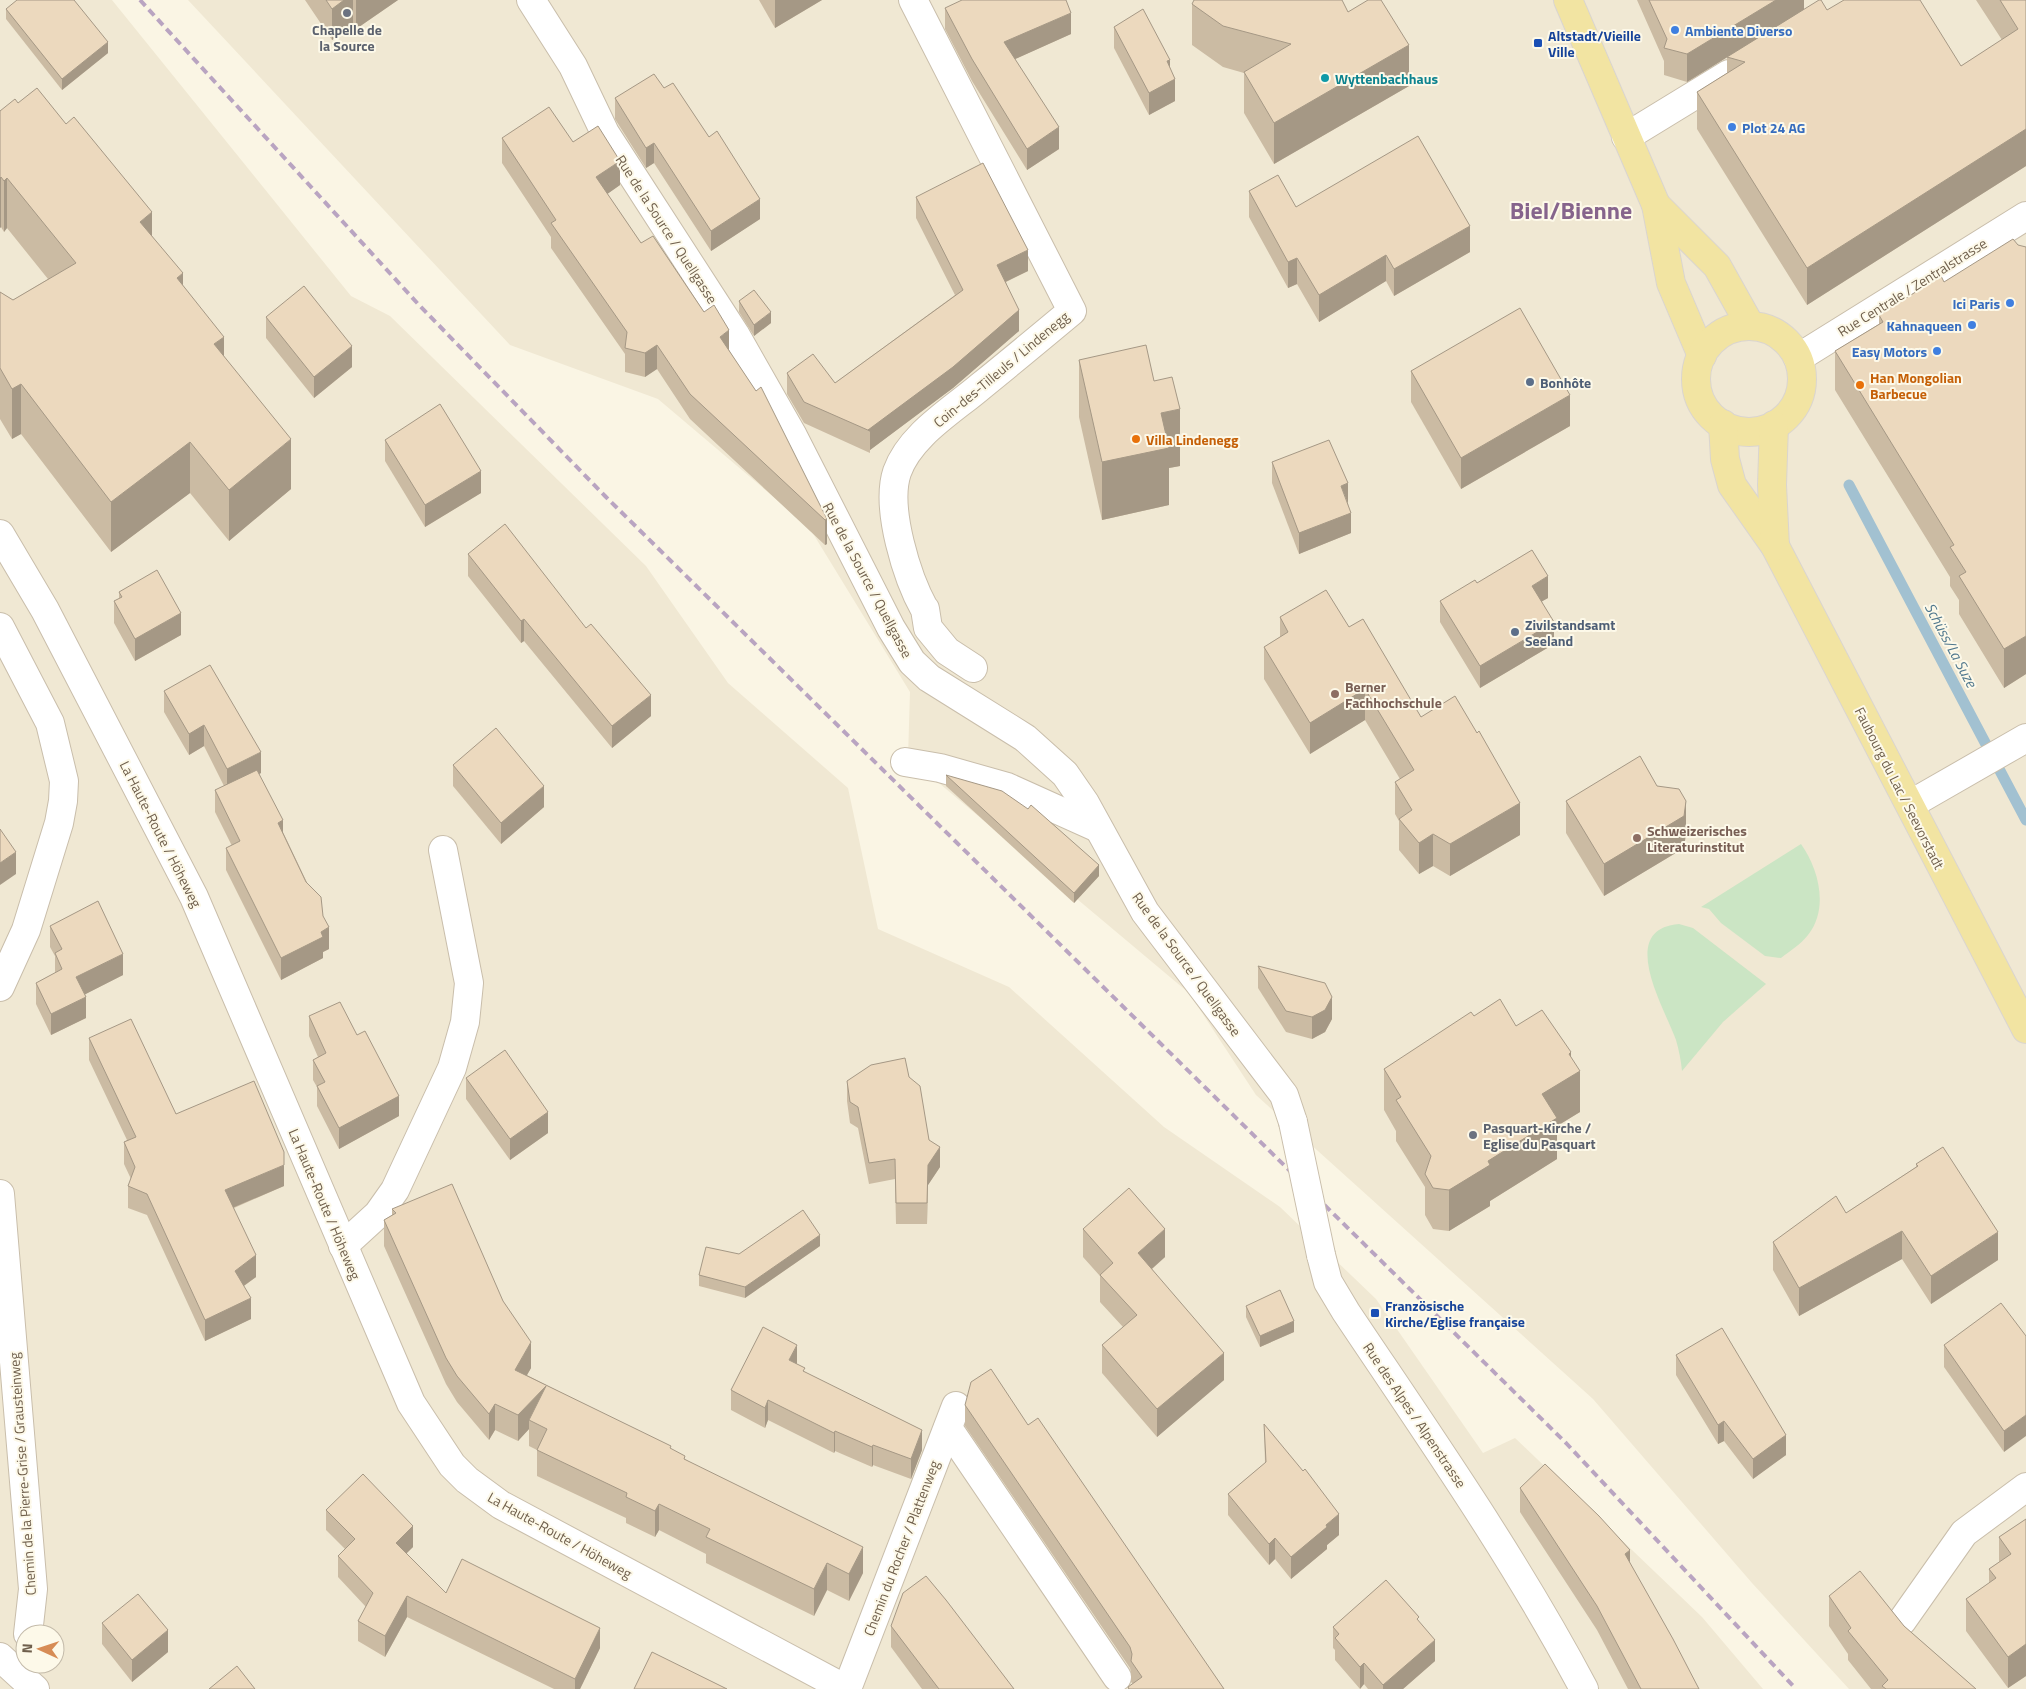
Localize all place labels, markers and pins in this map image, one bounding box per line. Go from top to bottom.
marker: Chapelle de la Source [341,7,353,19]
place label: Chapelle de la Source [312,19,382,56]
place label: Ambiente Diverso [1685,20,1792,41]
marker: Ambiente Diverso [1669,24,1681,36]
place label: Altstadt/Vieille Ville [1548,25,1641,62]
marker: Altstadt/Vieille Ville [1532,37,1544,49]
place label: Wyttenbachhaus [1335,68,1438,89]
marker: Wyttenbachhaus [1319,72,1331,84]
place label: Plot 24 AG [1742,117,1805,138]
marker: Plot 24 AG [1726,121,1738,133]
place label: Ici Paris [1952,293,2000,314]
marker: Ici Paris [2004,297,2016,309]
place label: Kahnaqueen [1887,315,1962,336]
marker: Kahnaqueen [1966,319,1978,331]
place label: Easy Motors [1852,341,1927,362]
marker: Easy Motors [1931,345,1943,357]
place label: Han Mongolian Barbecue [1870,367,1962,404]
place label: Bonhôte [1540,372,1591,393]
marker: Bonhôte [1524,376,1536,388]
marker: Han Mongolian Barbecue [1854,379,1866,391]
place label: Villa Lindenegg [1146,429,1239,450]
marker: Villa Lindenegg [1130,433,1142,445]
place label: Zivilstandsamt Seeland [1525,614,1615,651]
marker: Zivilstandsamt Seeland [1509,626,1521,638]
place label: Berner Fachhochschule [1345,676,1442,713]
marker: Berner Fachhochschule [1329,688,1341,700]
place label: Schweizerisches Literaturinstitut [1647,820,1747,857]
marker: Schweizerisches Literaturinstitut [1631,832,1643,844]
place label: Pasquart-Kirche / Eglise du Pasquart [1483,1117,1596,1154]
marker: Pasquart-Kirche / Eglise du Pasquart [1467,1129,1479,1141]
place label: Französische Kirche/Eglise française [1385,1295,1525,1332]
marker: Französische Kirche/Eglise française [1369,1307,1381,1319]

